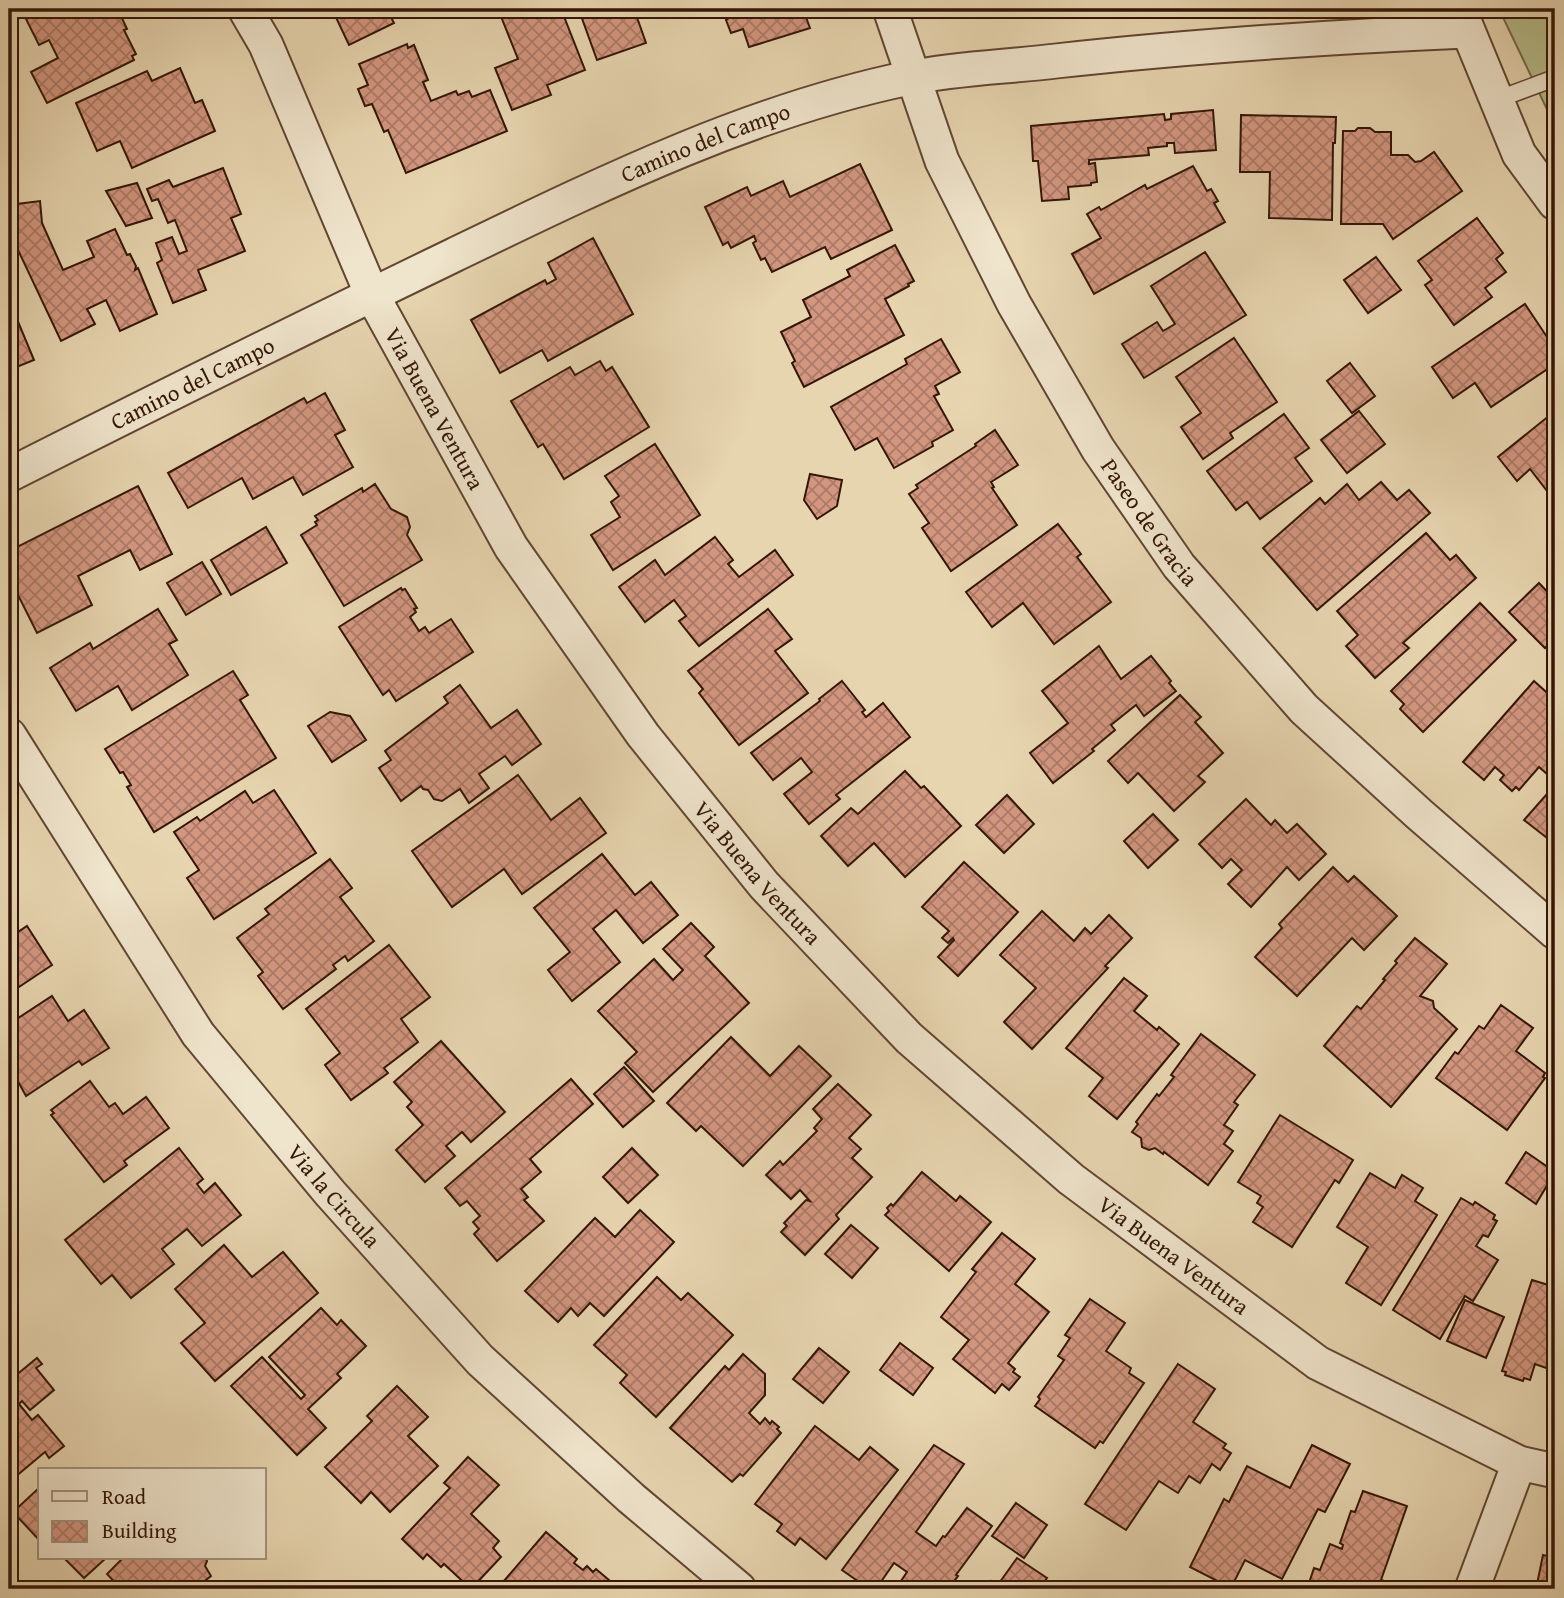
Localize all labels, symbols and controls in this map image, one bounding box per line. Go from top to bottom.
street label: Camino del Campo [615,94,794,190]
street label: Via Buena Ventura [377,321,493,496]
street label: Camino del Campo [104,328,280,437]
street label: Paseo de Gracia [1093,452,1206,593]
street label: Via Buena Ventura [686,794,829,952]
street label: Via la Circula [280,1136,389,1255]
street label: Via Buena Ventura [1092,1188,1256,1322]
legend [38,1468,266,1560]
text: Road [102,1481,147,1512]
text: Building [102,1515,177,1546]

